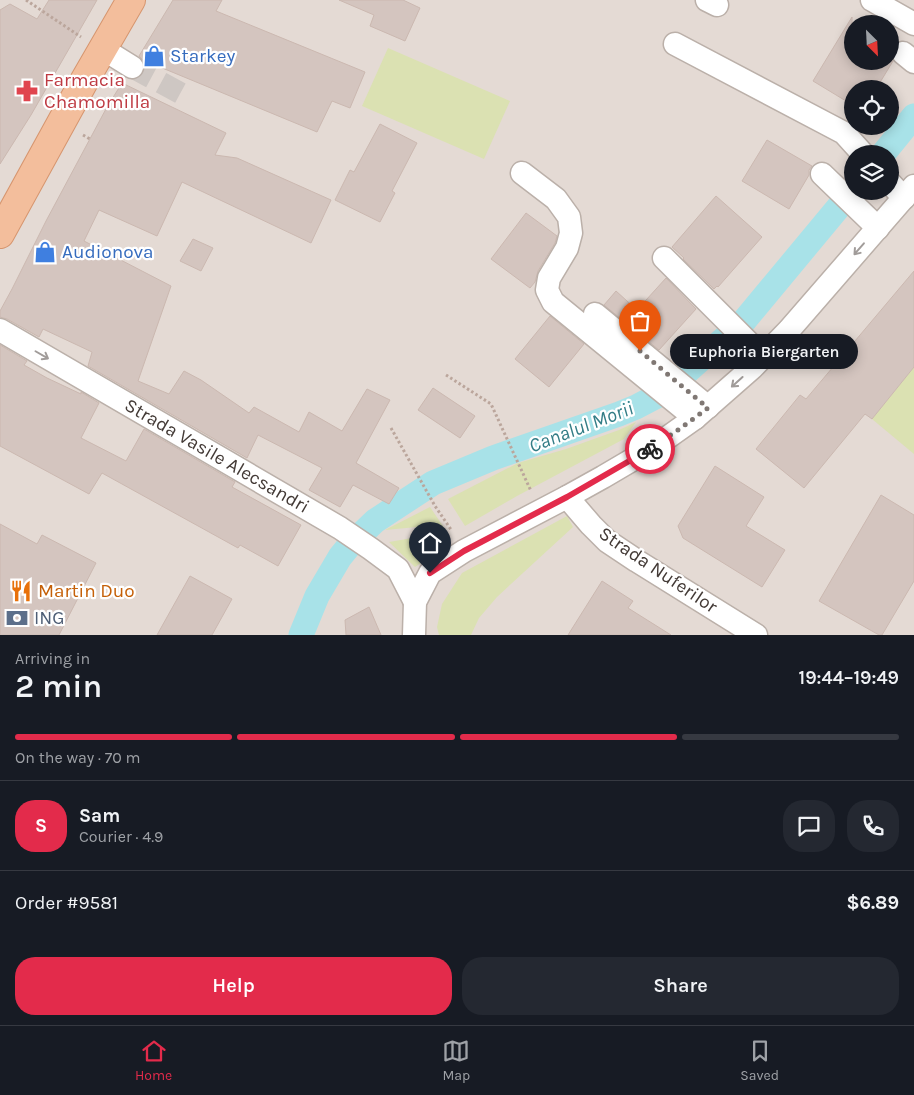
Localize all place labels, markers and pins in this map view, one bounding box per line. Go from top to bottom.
shop icon: Starkey [141,43,167,69]
place label: Starkey [170,45,235,67]
place label: Farmacia Chamomilla [44,69,150,113]
pharmacy icon: Farmacia Chamomilla [14,78,40,104]
shop icon: Audionova [32,239,58,265]
place label: Audionova [62,241,154,263]
pin [619,300,661,351]
callout: Euphoria Biergarten [670,334,858,368]
pin [409,522,451,573]
restaurant icon: Martin Duo [8,578,34,604]
place label: Martin Duo [38,580,135,602]
bank icon: ING [4,605,30,631]
place label: ING [34,607,65,629]

